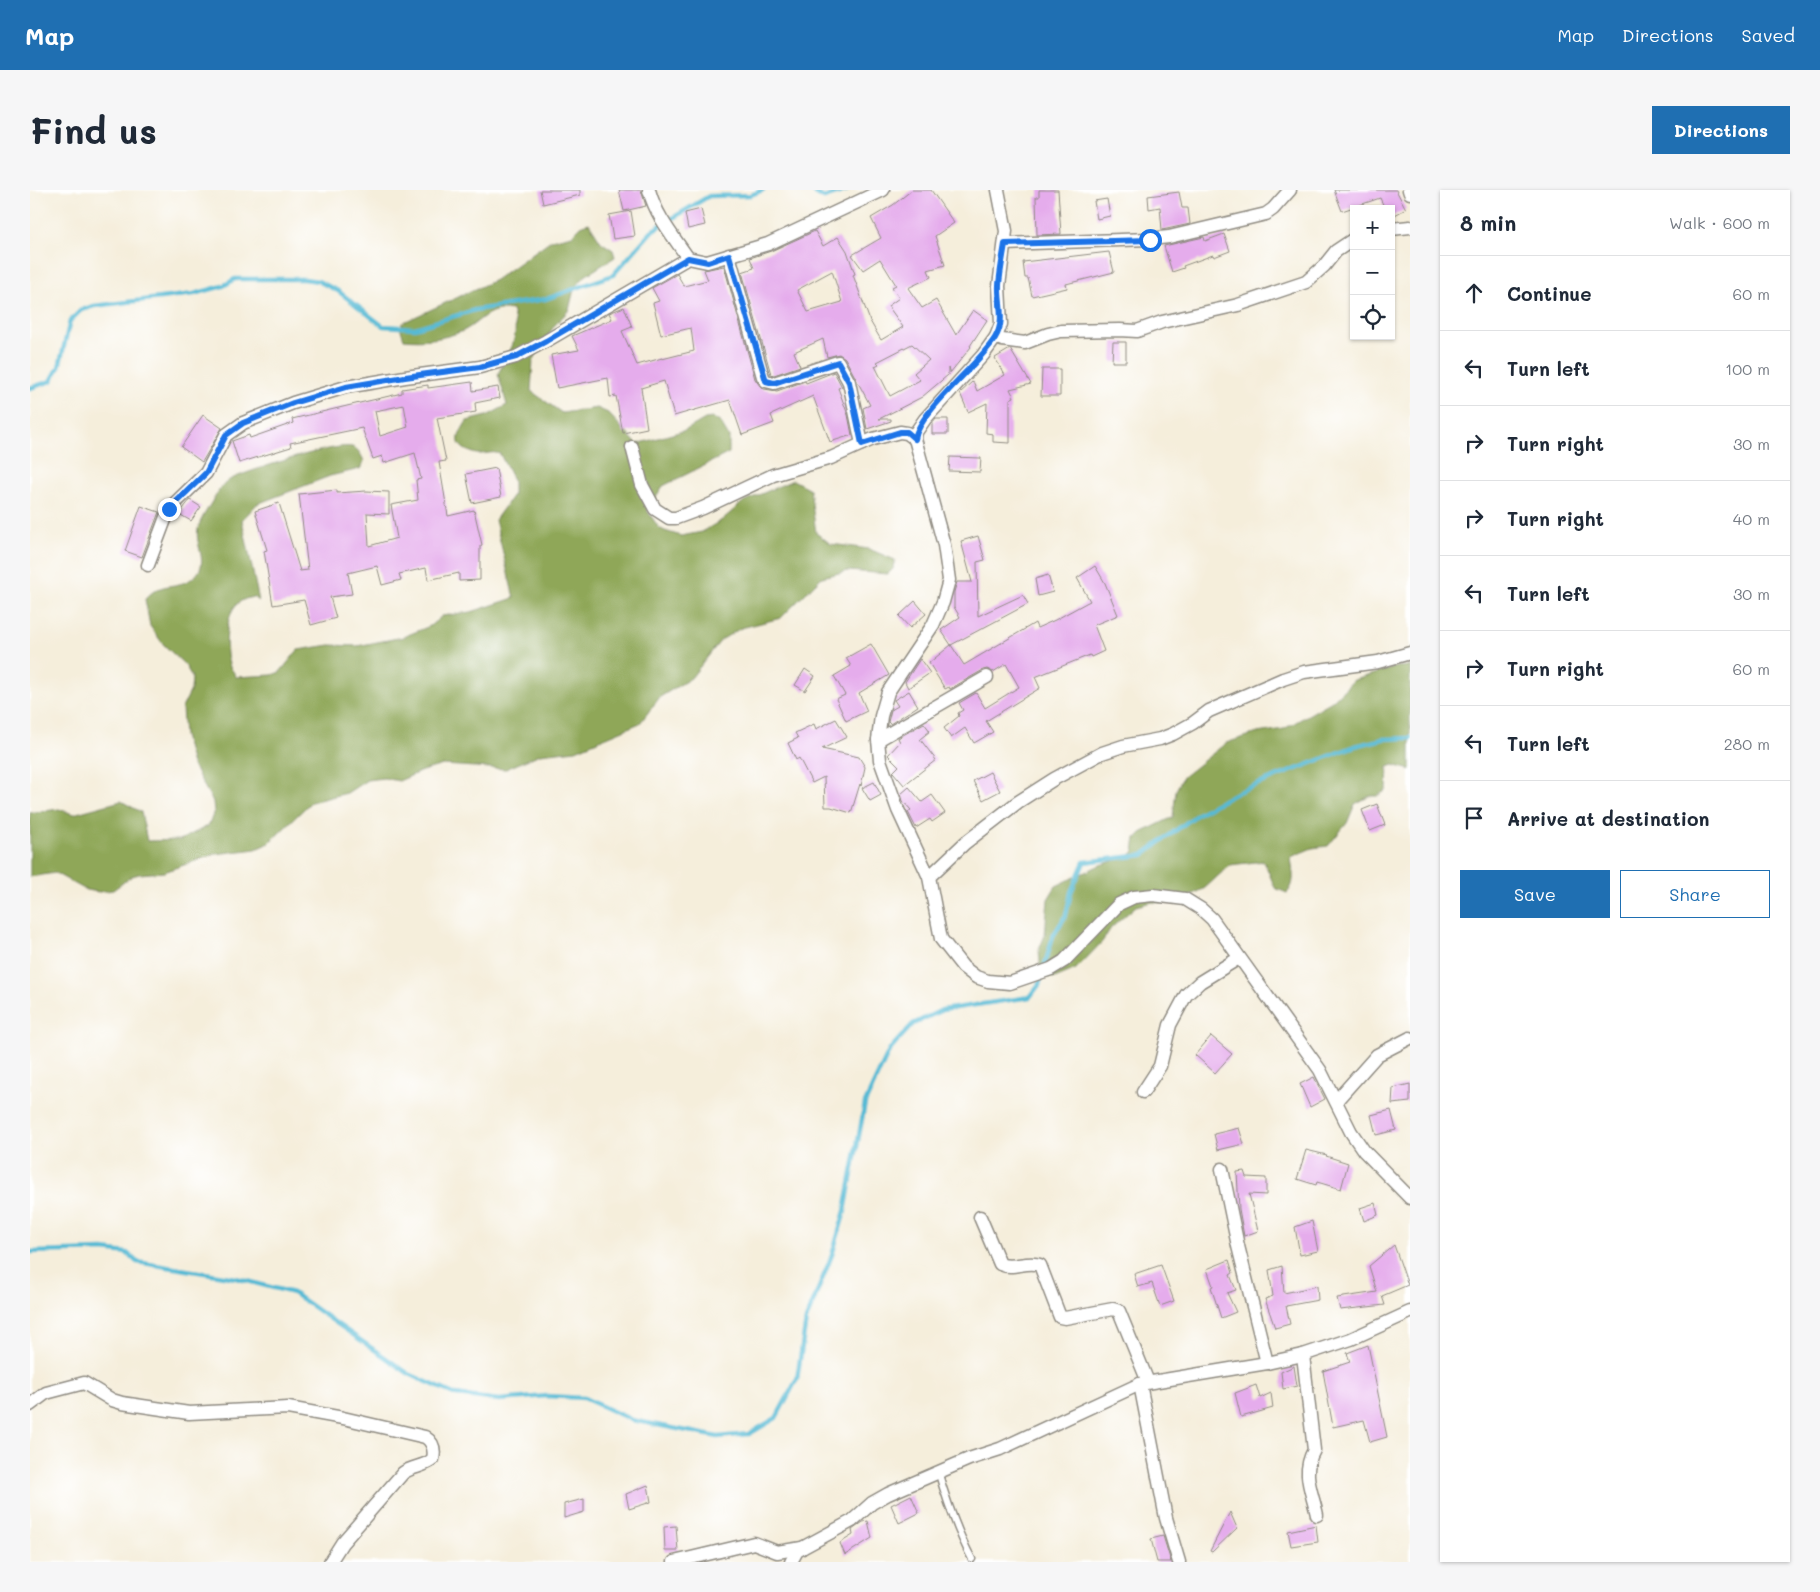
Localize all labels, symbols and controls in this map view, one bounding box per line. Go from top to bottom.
text: Map [25,20,74,51]
text: Map [1557,23,1594,47]
text: Directions [1622,23,1714,47]
text: Saved [1742,23,1795,47]
button: Directions [1652,106,1790,154]
text: Find us [30,107,157,153]
map controls [1350,205,1395,340]
button: + [1350,205,1395,250]
text: 8 min [1460,209,1516,236]
text: Walk · 600 m [1669,212,1770,233]
route start [1139,229,1162,252]
button: − [1350,250,1395,295]
icon: ahead [1460,279,1488,307]
text: Continue [1507,281,1592,306]
text: 60 m [1733,283,1770,304]
button: locate [1350,295,1395,340]
icon: left [1460,354,1488,382]
text: Turn left [1507,356,1590,381]
text: 100 m [1725,358,1770,379]
icon: right [1460,429,1488,457]
text: Turn right [1507,431,1604,456]
text: 30 m [1733,433,1770,454]
route end [158,498,181,521]
icon: right [1460,504,1488,532]
text: Turn right [1507,506,1604,531]
text: 40 m [1733,508,1770,529]
icon: left [1460,579,1488,607]
text: Turn left [1507,581,1590,606]
text: 30 m [1733,583,1770,604]
icon: right [1460,654,1488,682]
text: Turn right [1507,656,1604,681]
text: 60 m [1733,658,1770,679]
icon: left [1460,729,1488,757]
text: Turn left [1507,731,1590,756]
text: 280 m [1724,733,1770,754]
icon: arrive [1460,804,1488,832]
text: Arrive at destination [1507,806,1710,831]
button: Save [1460,870,1610,918]
button: Share [1620,870,1770,918]

